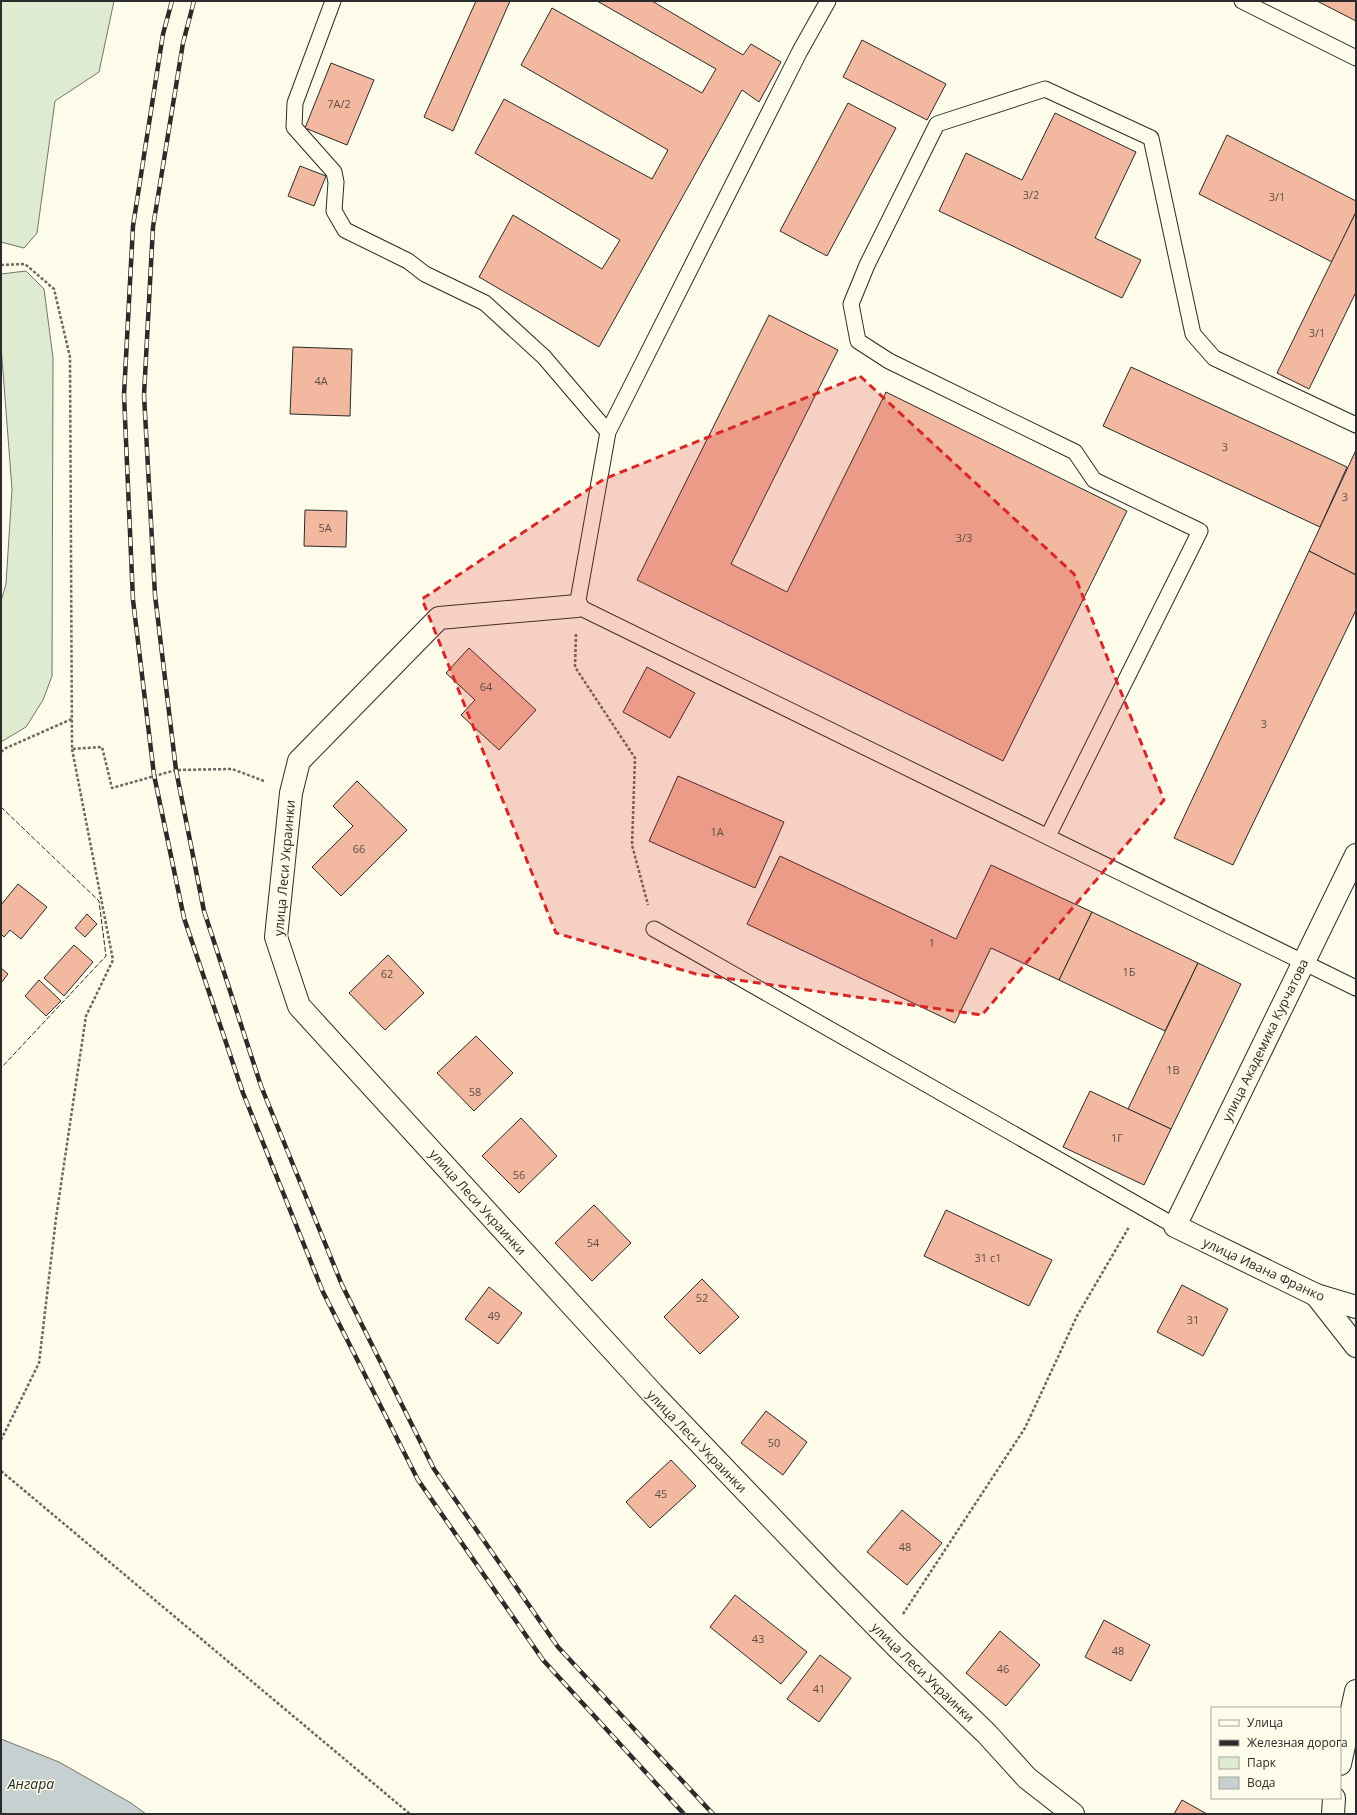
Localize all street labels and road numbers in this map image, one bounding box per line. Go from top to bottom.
street label: улица Леси Украинки [269,799,299,937]
street label: улица Академика Курчатова [1218,956,1312,1124]
street label: улица Леси Украинки [426,1145,530,1259]
street label: улица Ивана Франко [1200,1233,1328,1305]
street label: улица Леси Украинки [643,1386,751,1496]
street label: улица Леси Украинки [868,1618,978,1726]

